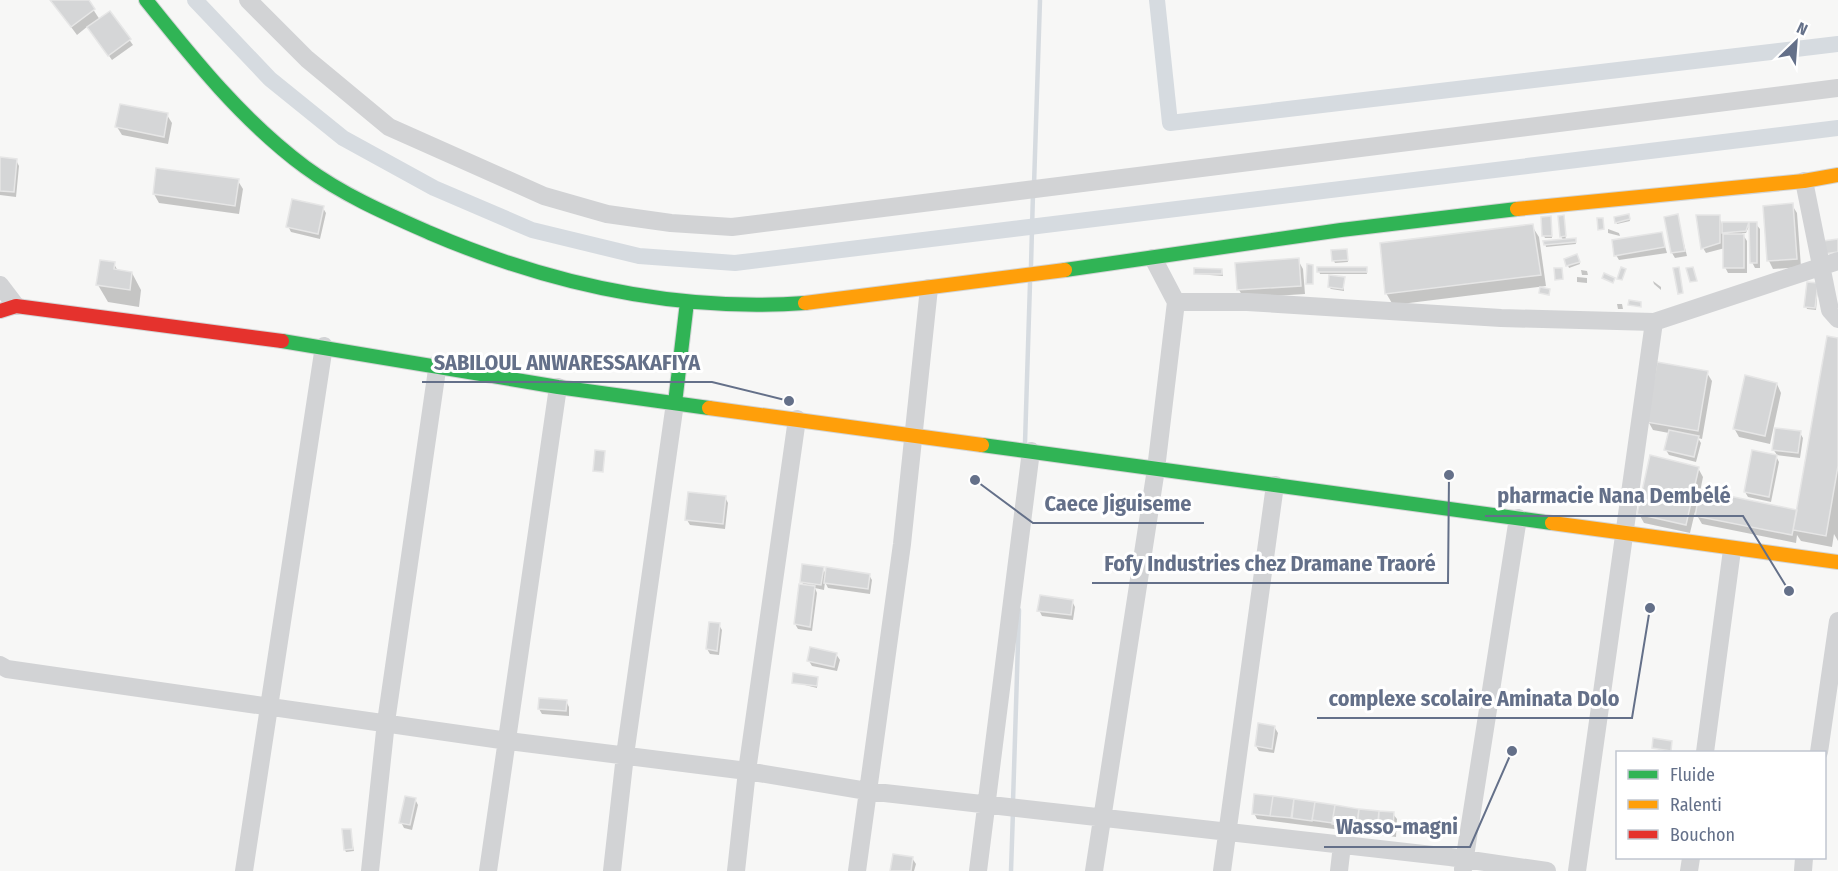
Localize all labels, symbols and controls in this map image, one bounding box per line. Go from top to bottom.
north arrow [1766,12,1826,72]
text: N [1794,18,1810,39]
callout: SABILOUL ANWARESSAKAFIYA [422,342,712,382]
text: SABILOUL ANWARESSAKAFIYA [434,349,701,376]
callout: pharmacie Nana Dembélé [1485,476,1743,516]
text: pharmacie Nana Dembélé [1497,482,1731,509]
callout: Caece Jiguiseme [1033,483,1204,523]
text: Caece Jiguiseme [1045,490,1191,517]
callout: Fofy Industries chez Dramane Traoré [1092,543,1448,583]
text: Fofy Industries chez Dramane Traoré [1104,550,1436,577]
callout: complexe scolaire Aminata Dolo [1317,678,1632,718]
text: complexe scolaire Aminata Dolo [1329,685,1620,712]
legend [1616,751,1826,859]
text: Fluide [1670,764,1715,786]
text: Ralenti [1670,794,1722,816]
callout: Wasso-magni [1324,807,1470,847]
text: Wasso-magni [1336,813,1458,840]
text: Bouchon [1670,824,1735,846]

